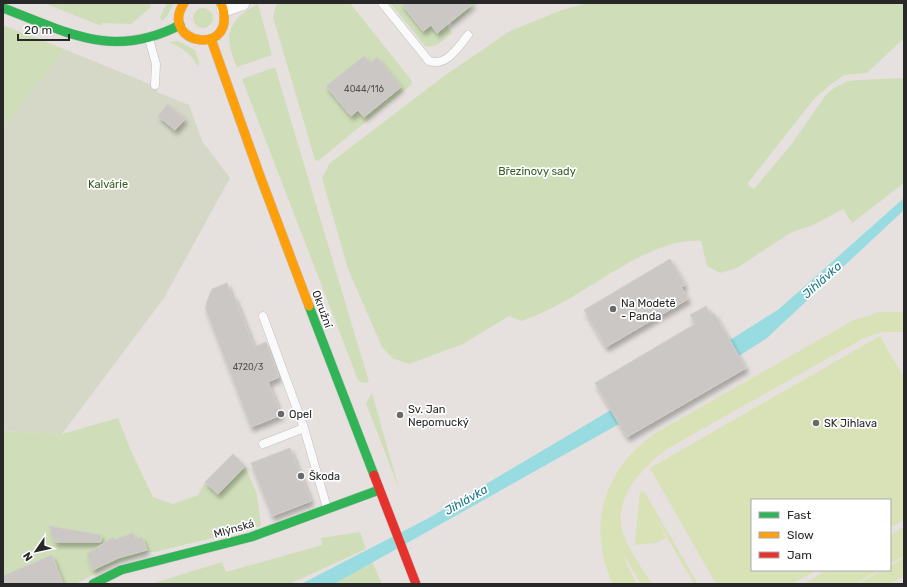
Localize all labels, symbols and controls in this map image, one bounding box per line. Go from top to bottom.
scale bar [18,16,69,42]
text: 20 m [24,23,52,37]
house number: 4044/116 [344,84,385,94]
park label: Březinovy sady [498,165,576,178]
park label: Kalvárie [88,178,128,191]
water label: Jihlávka [800,259,844,301]
street label: Okružní [309,289,335,331]
place label: Na Modetě - Panda [621,297,676,323]
marker: Na Modetě - Panda [608,304,618,314]
house number: 4720/3 [233,362,263,372]
place label: Sv. Jan Nepomucký [408,403,469,429]
place label: Opel [289,408,312,421]
marker: Opel [276,409,286,419]
marker: Sv. Jan Nepomucký [395,410,405,420]
place label: SK Jihlava [824,417,877,430]
marker: SK Jihlava [811,418,821,428]
place label: Škoda [309,470,340,483]
marker: Škoda [296,471,306,481]
water label: Jihlávka [442,482,490,518]
legend [751,499,891,571]
text: Fast [787,508,811,522]
street label: Mlýnská [212,517,256,541]
text: Slow [787,528,814,542]
north arrow [16,531,56,571]
text: Jam [787,548,812,562]
text: N [20,549,36,563]

